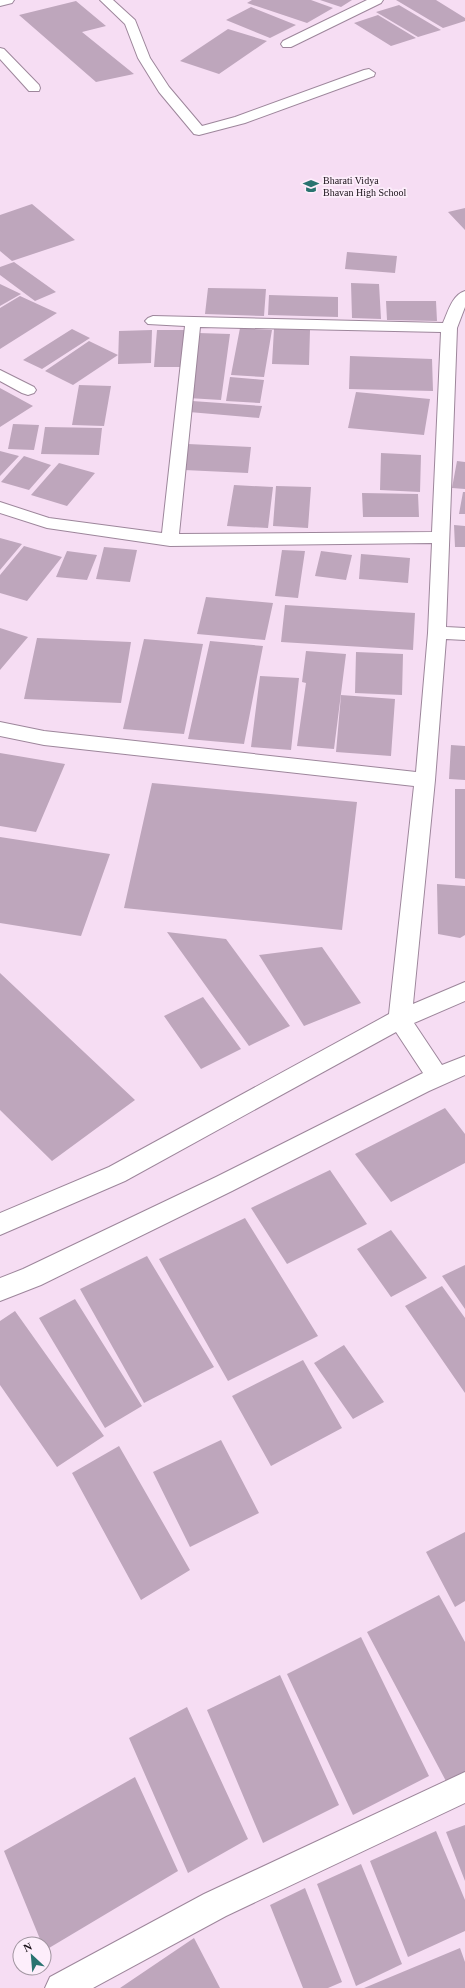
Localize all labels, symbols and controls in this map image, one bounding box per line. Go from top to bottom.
place label: Bharati Vidya Bhavan High School [323,175,407,198]
school or university icon: Bharati Vidya Bhavan High School [302,177,320,195]
north arrow [12,1936,52,1976]
text: N [21,1940,34,1954]

